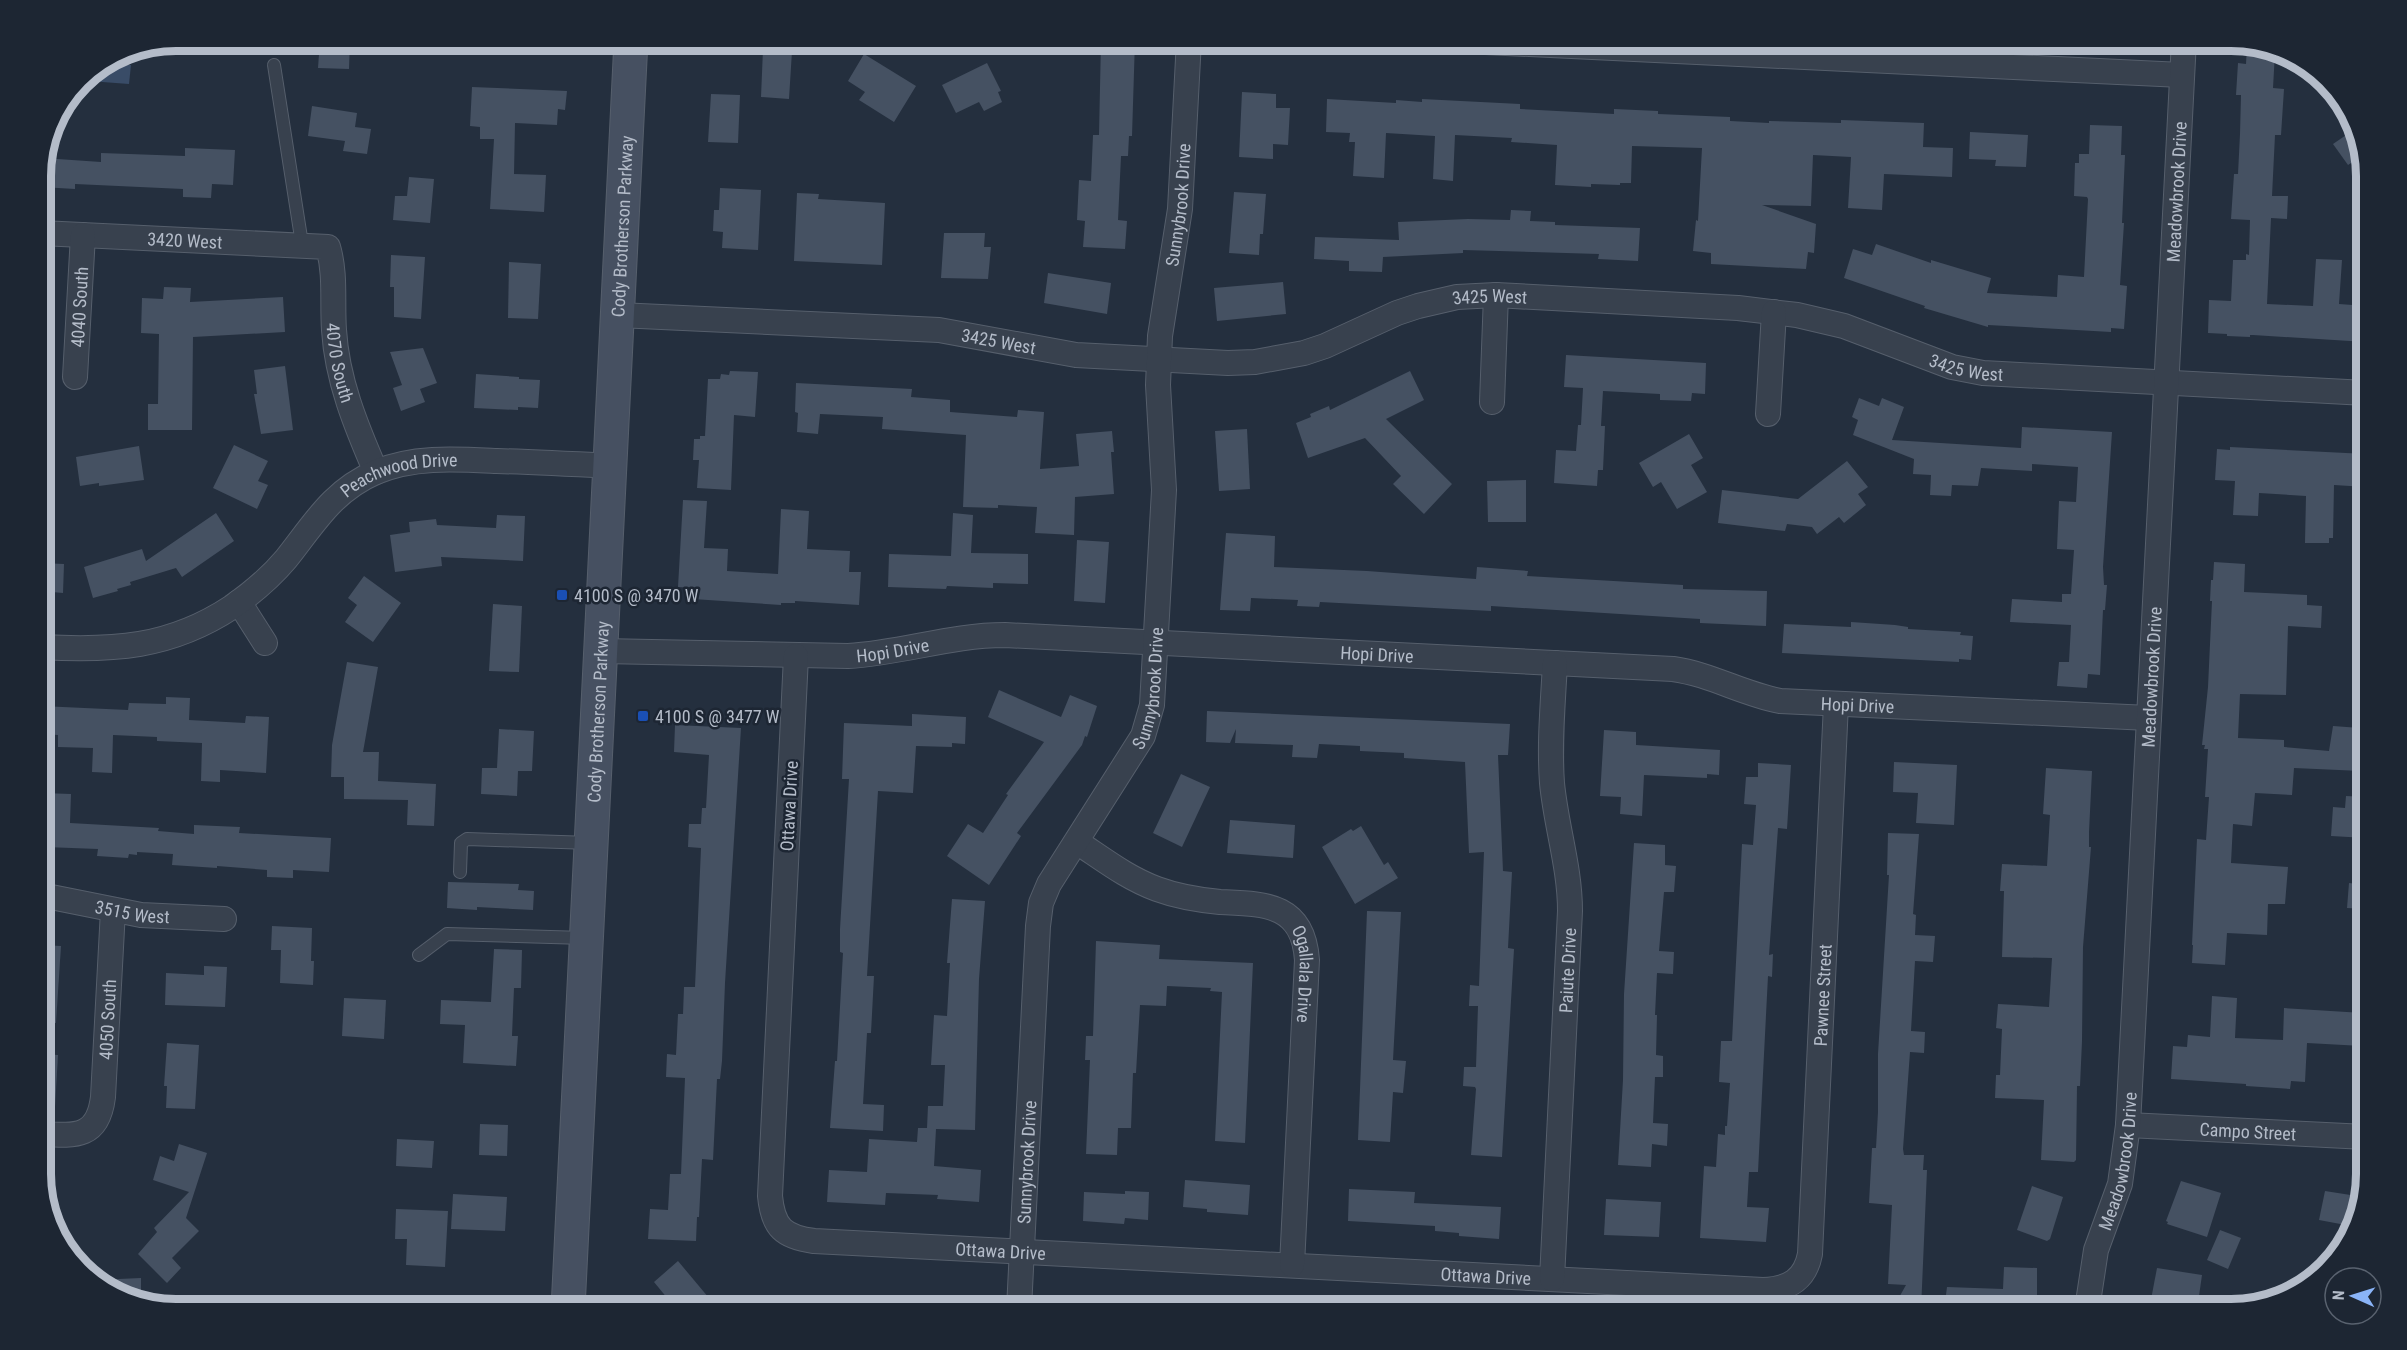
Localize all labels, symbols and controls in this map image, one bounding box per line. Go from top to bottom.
street label: Meadowbrook Drive [2162,121,2190,263]
street label: Cody Brotherson Parkway [607,134,637,318]
street label: Sunnybrook Drive [1161,143,1194,268]
street label: 3420 West [147,228,223,252]
street label: 4040 South [66,266,92,348]
street label: 3425 West [1450,284,1528,308]
street label: 4070 South [323,322,358,405]
street label: 3425 West [960,324,1038,358]
street label: 3425 West [1926,349,2004,385]
street label: Peachwood Drive [336,449,458,501]
place label: 4100 S @ 3470 W [574,585,699,606]
marker: 4100 S @ 3470 W [555,588,569,602]
street label: Meadowbrook Drive [2137,606,2165,748]
street label: Cody Brotherson Parkway [583,620,613,803]
street label: Sunnybrook Drive [1127,627,1167,753]
street label: Hopi Drive [855,634,931,666]
street label: Hopi Drive [1340,642,1414,666]
street label: Hopi Drive [1820,692,1895,717]
place label: 4100 S @ 3477 W [655,706,780,727]
marker: 4100 S @ 3477 W [636,709,650,723]
street label: Ottawa Drive [776,760,802,852]
street label: 3515 West [93,896,170,927]
street label: Ogallala Drive [1288,921,1318,1023]
street label: Paiute Drive [1555,927,1580,1013]
street label: Pawnee Street [1809,944,1835,1047]
street label: 4050 South [94,979,120,1061]
street label: Meadowbrook Drive [2094,1092,2140,1233]
street label: Sunnybrook Drive [1013,1100,1040,1224]
street label: Campo Street [2199,1118,2297,1144]
street label: Ottawa Drive [955,1238,1046,1263]
street label: Ottawa Drive [1440,1263,1532,1289]
north arrow [2323,1266,2383,1326]
text: N [2329,1290,2348,1301]

